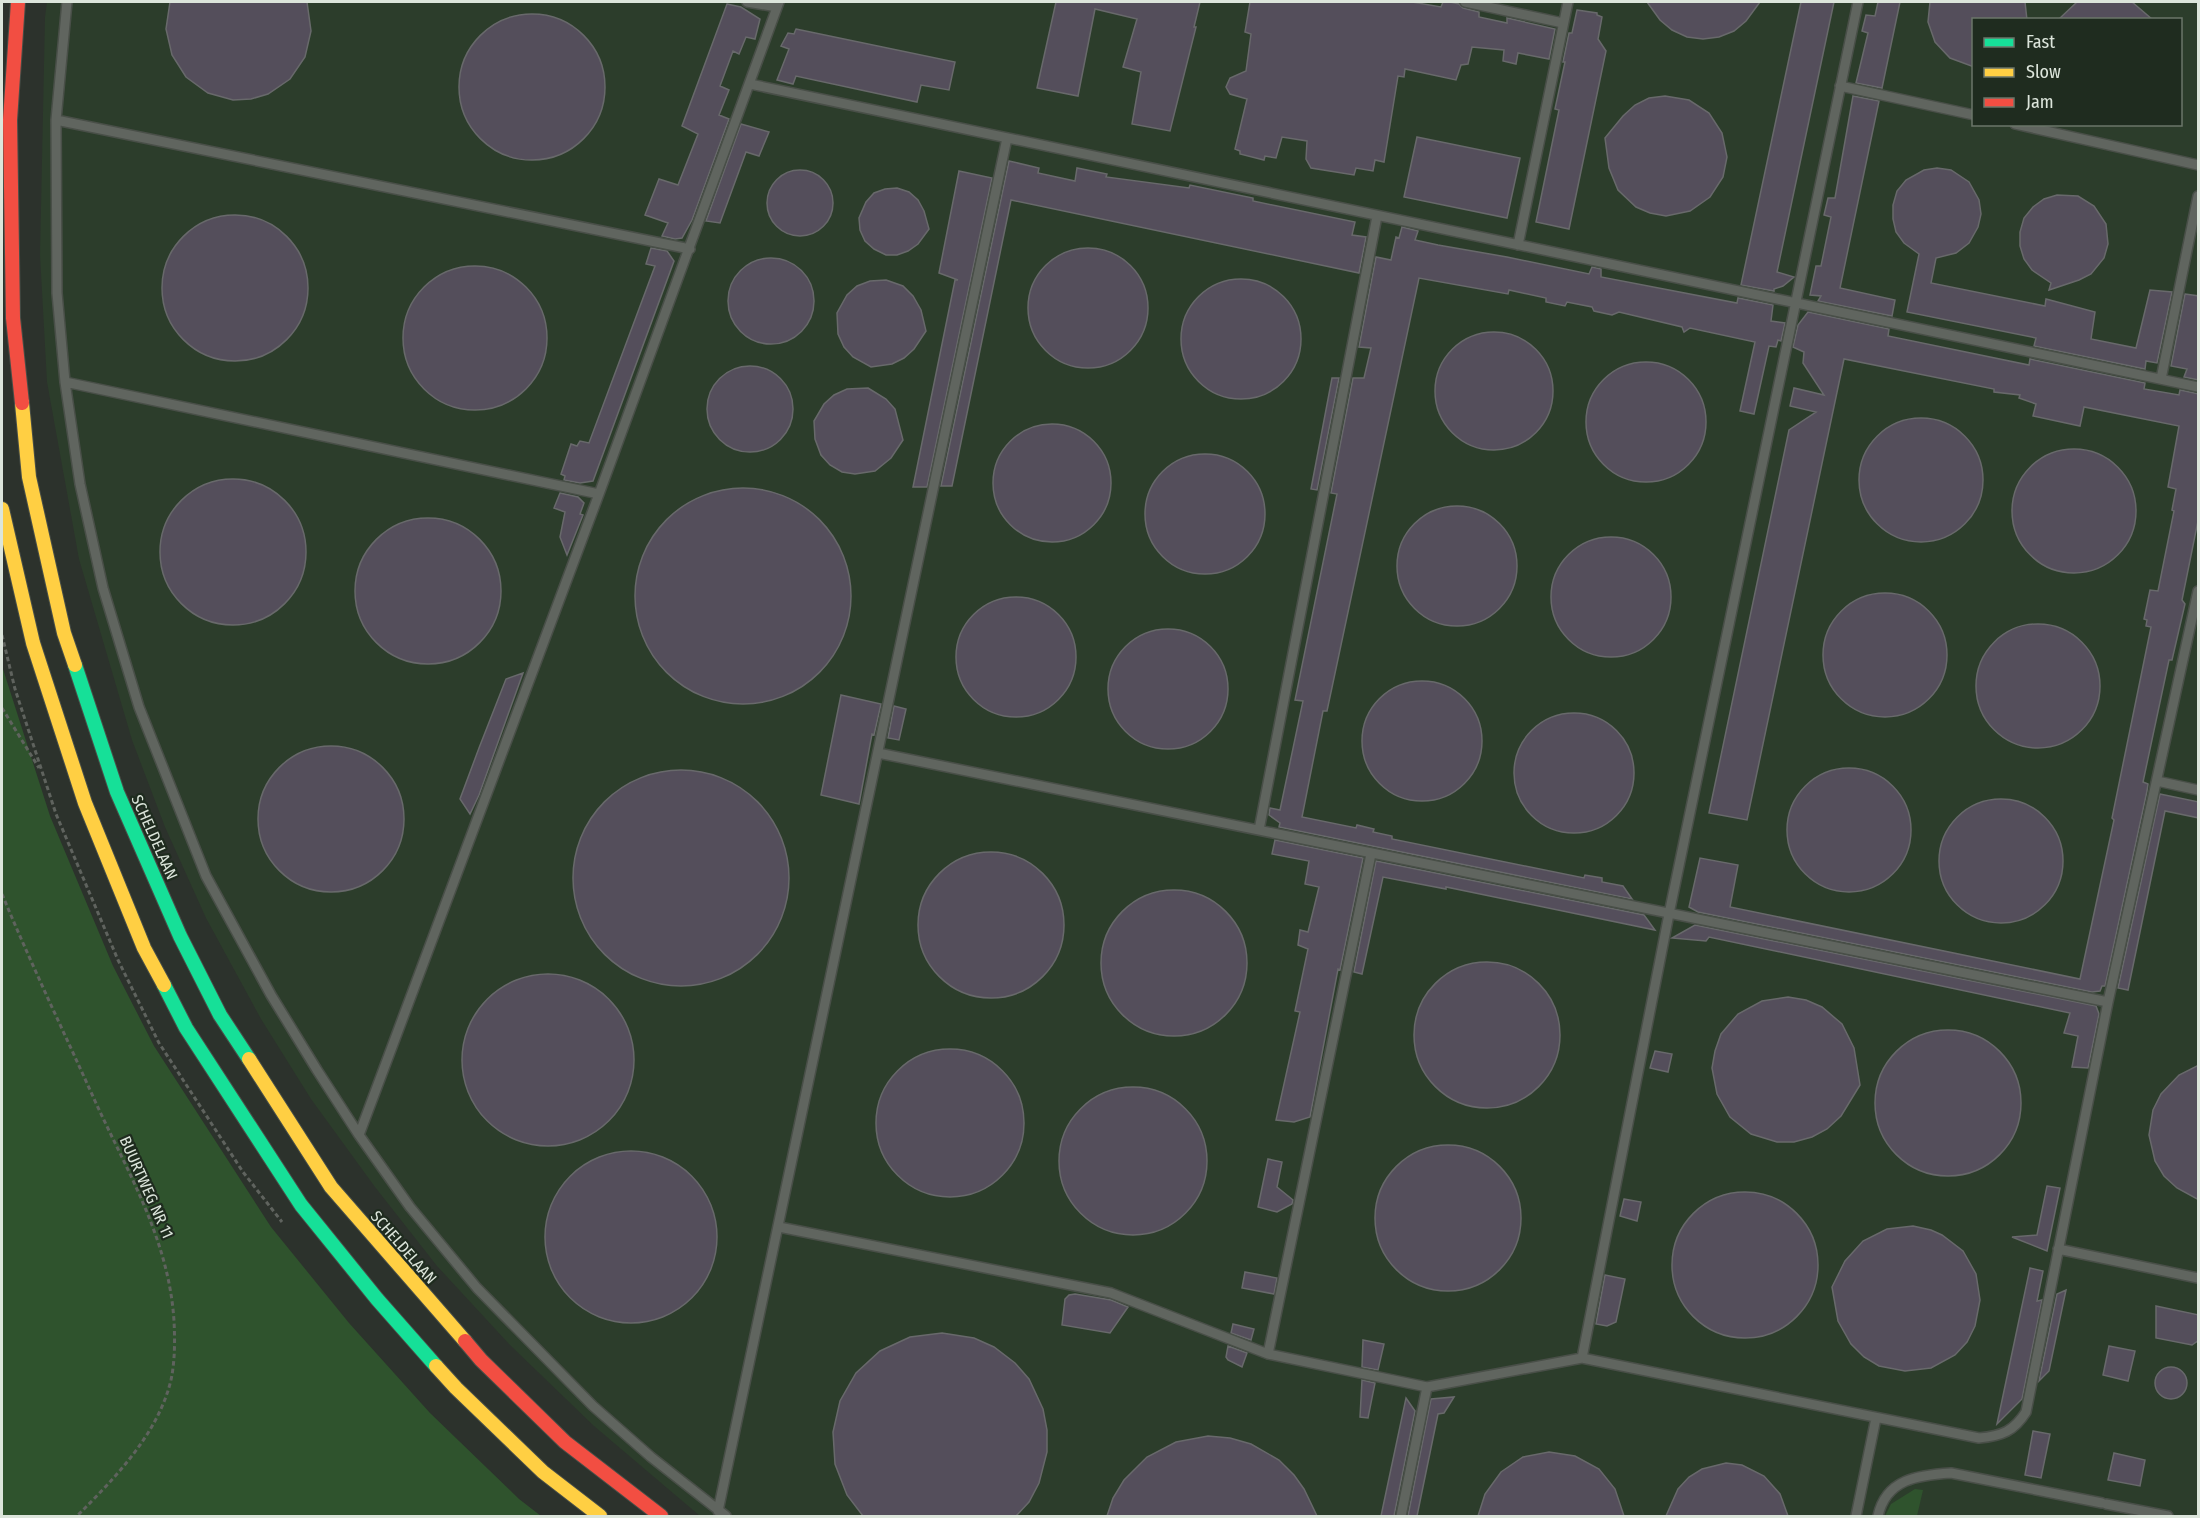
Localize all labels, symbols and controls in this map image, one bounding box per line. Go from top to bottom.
legend [1972,18,2182,126]
text: Fast [2026,31,2055,53]
text: Slow [2026,61,2061,83]
text: Jam [2026,91,2054,113]
street label: SCHELDELAAN [127,792,182,883]
street label: BUURTWEG NR 11 [115,1133,178,1241]
street label: SCHELDELAAN [367,1207,441,1288]

